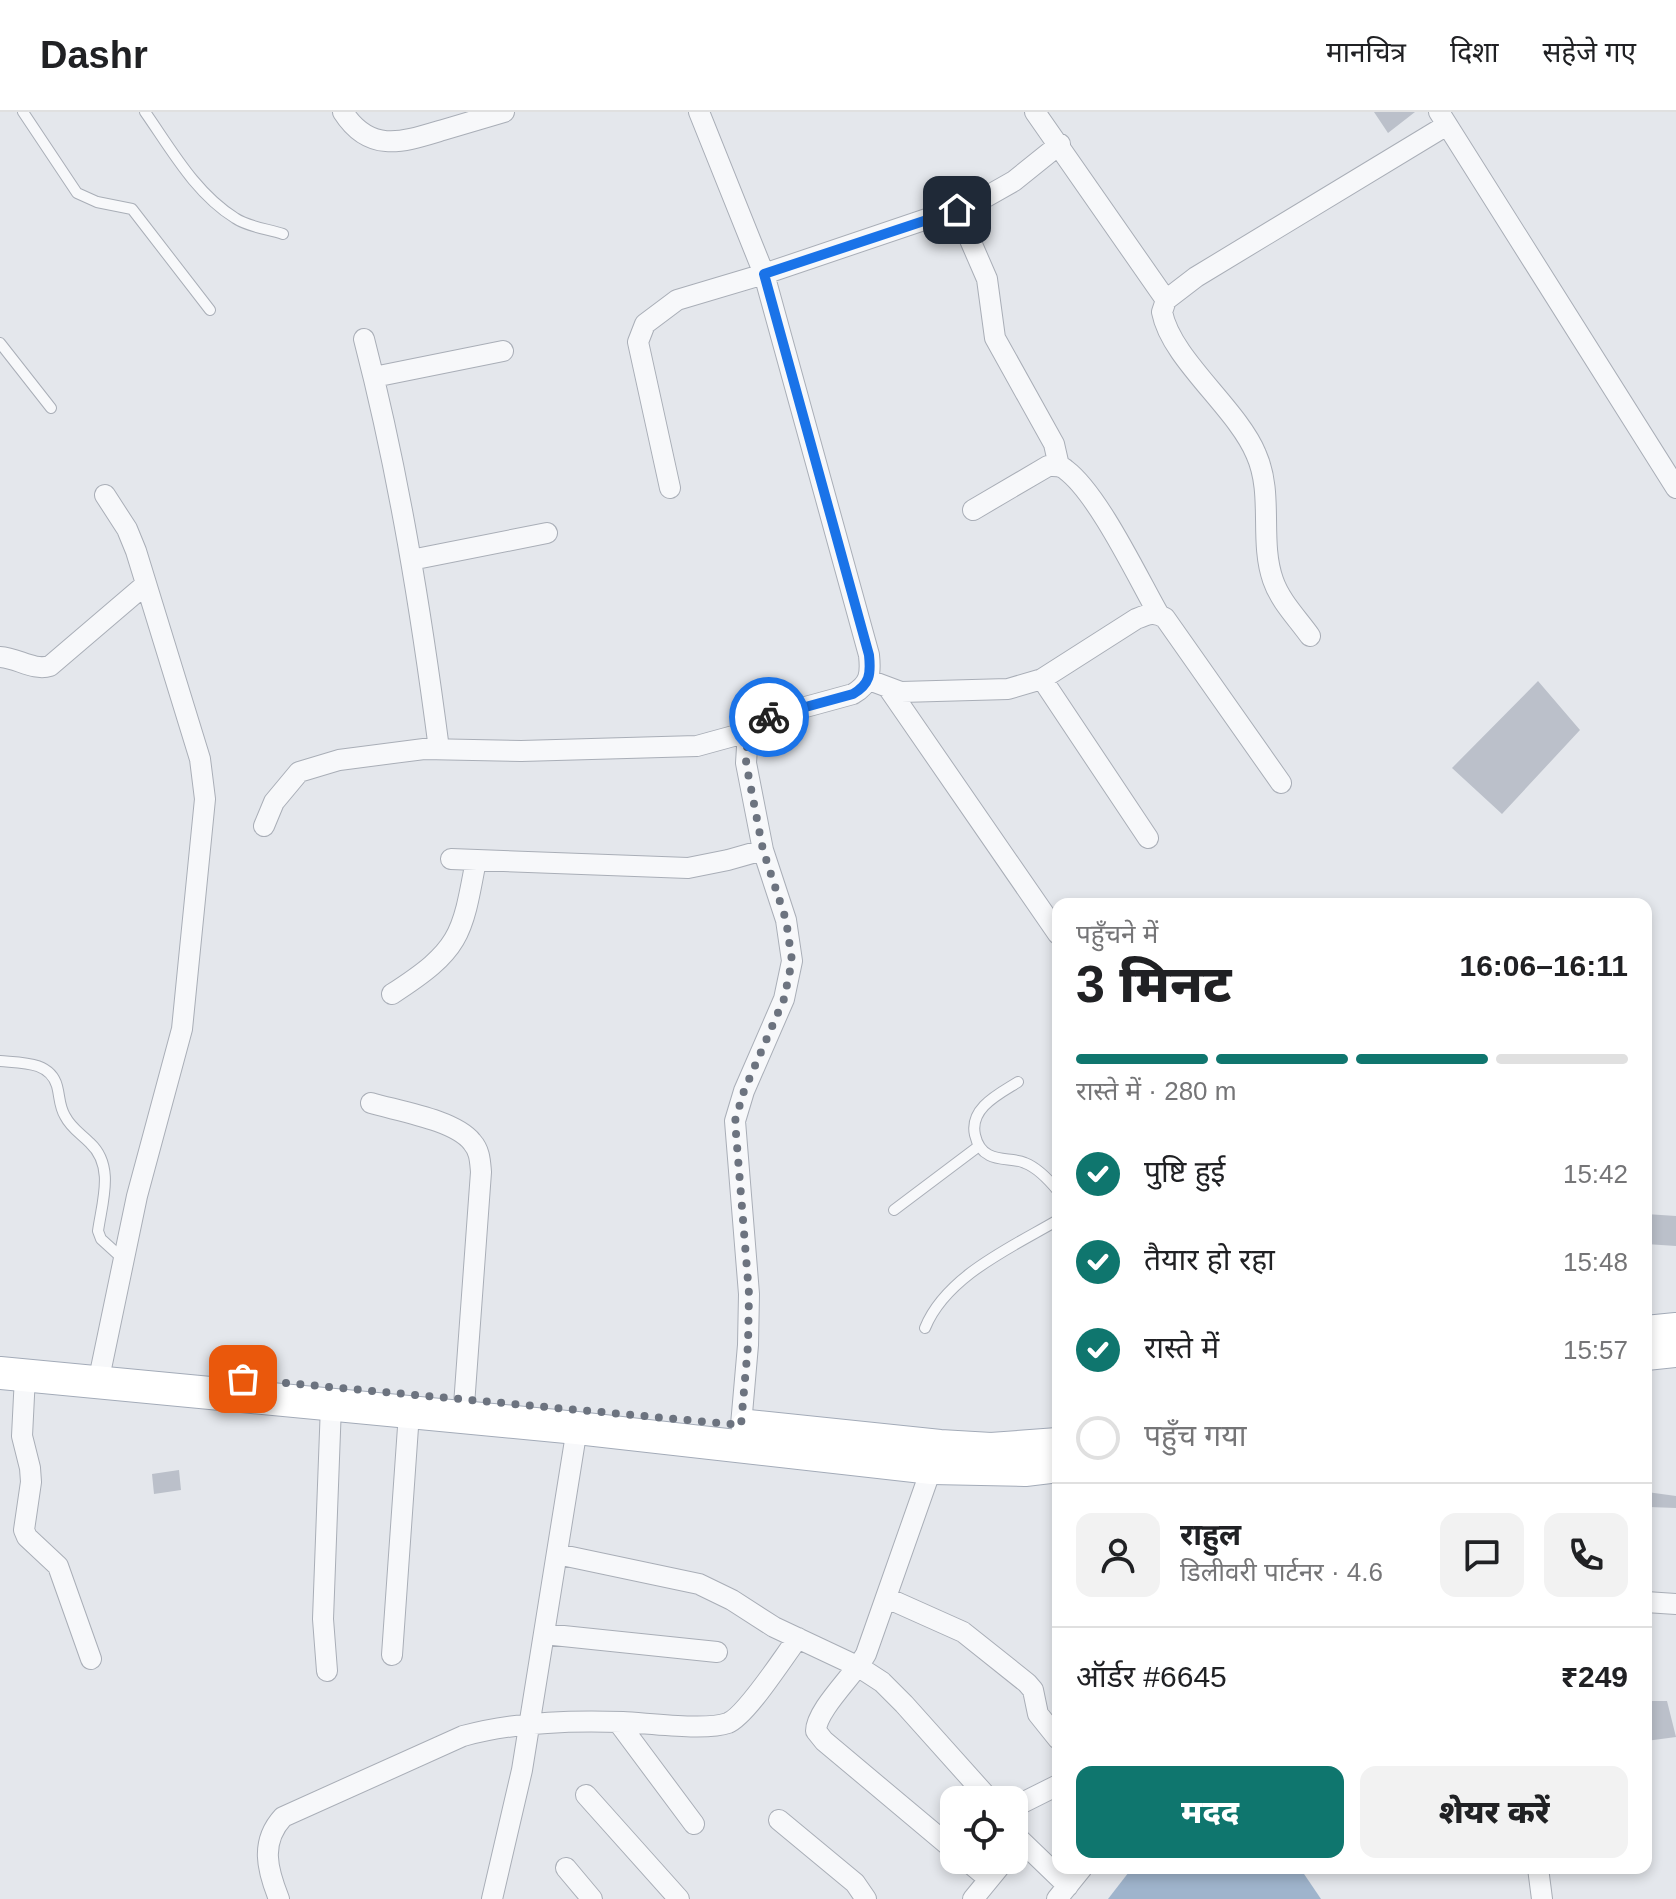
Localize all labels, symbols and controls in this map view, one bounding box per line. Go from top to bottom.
text: Dashr [40,34,148,76]
text: मानचित्र [1326,37,1406,68]
text: दिशा [1450,37,1498,68]
text: सहेजे गए [1542,37,1636,68]
pin [923,176,991,244]
icon: home [935,188,979,232]
courier [729,677,809,757]
icon: bike [747,695,791,739]
text: पहुँचने में [1076,919,1158,949]
text: 16:06–16:11 [1460,949,1628,982]
text: 3 मिनट [1076,955,1231,1013]
text: रास्ते में · 280 m [1076,1076,1236,1106]
icon: check [1076,1152,1120,1196]
text: पुष्टि हुई [1144,1155,1225,1188]
text: 15:42 [1563,1159,1628,1189]
icon: check [1076,1240,1120,1284]
text: तैयार हो रहा [1144,1243,1275,1276]
text: 15:48 [1563,1247,1628,1277]
icon: check [1076,1328,1120,1372]
text: रास्ते में [1144,1331,1219,1364]
text: 15:57 [1563,1335,1628,1365]
pin [209,1345,277,1413]
icon: bag [221,1357,265,1401]
text: पहुँच गया [1144,1419,1246,1452]
button: person [1076,1513,1160,1597]
button: chat [1440,1513,1524,1597]
button: phone [1544,1513,1628,1597]
text: राहुल [1180,1518,1241,1551]
text: डिलीवरी पार्टनर · 4.6 [1180,1557,1383,1587]
text: ऑर्डर #6645 [1076,1660,1227,1693]
text: ₹249 [1561,1660,1628,1693]
button: मदद [1076,1766,1344,1858]
button: शेयर करें [1360,1766,1628,1858]
map controls [940,1786,1028,1874]
button: locate [940,1786,1028,1874]

